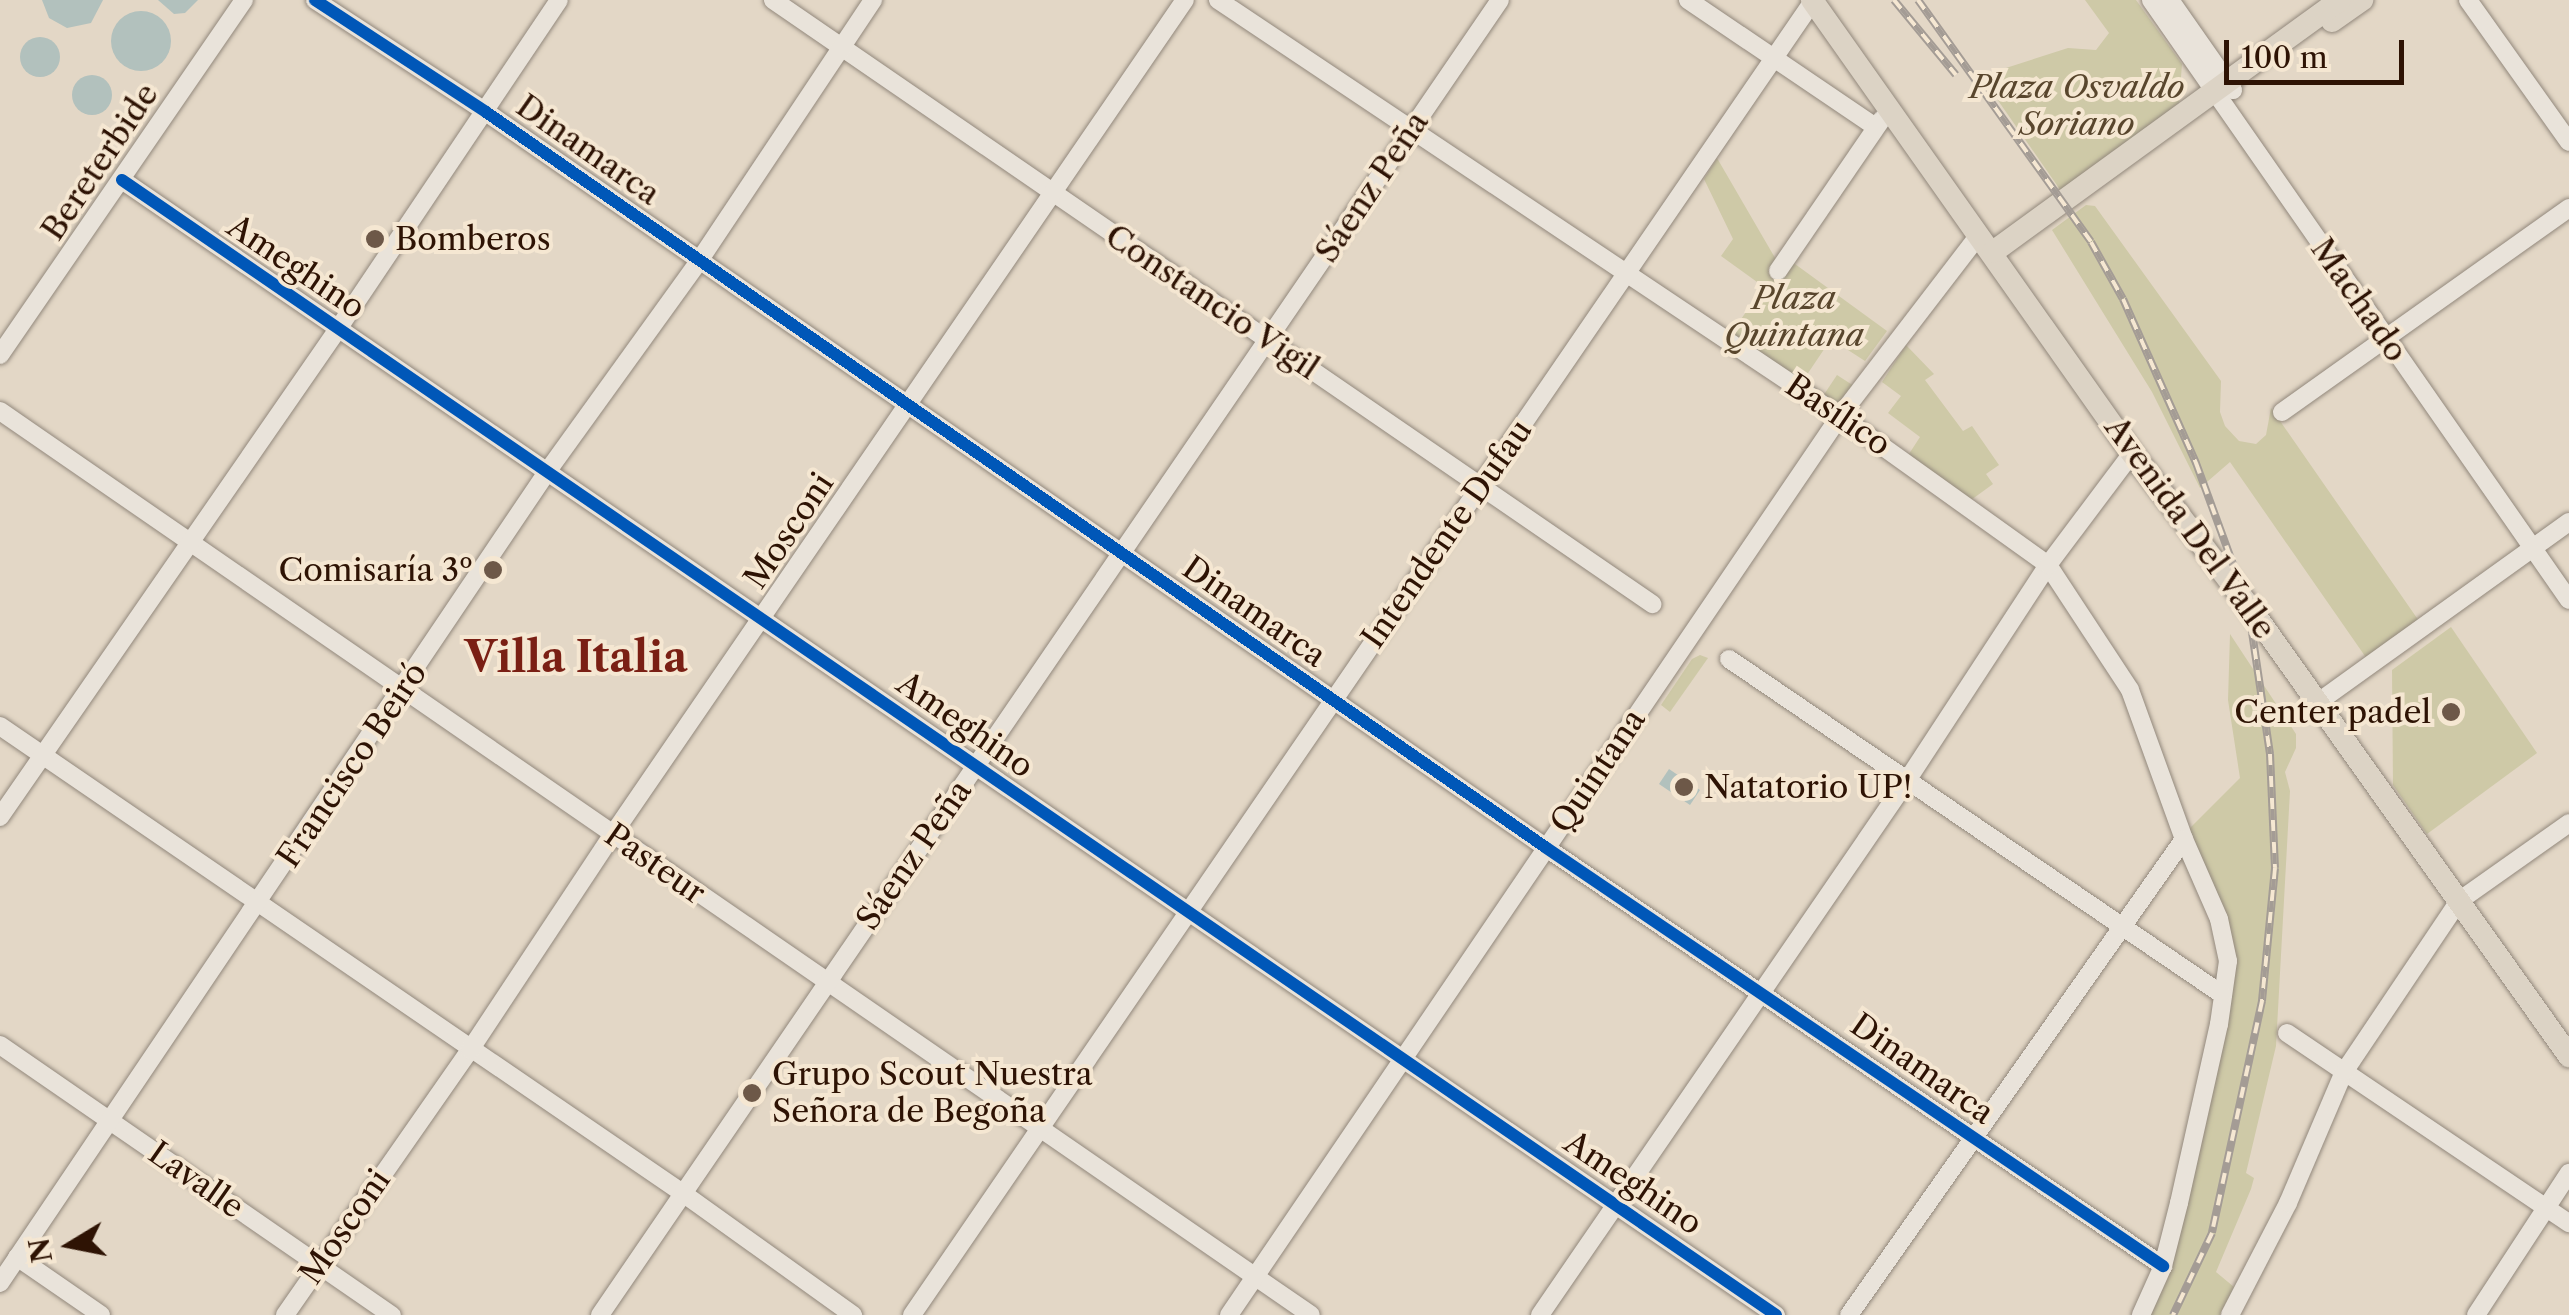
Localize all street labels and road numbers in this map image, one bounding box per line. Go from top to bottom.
street label: Bereterbide [34,76,166,248]
street label: Dinamarca [509,87,667,213]
street label: Sáenz Peña [1308,104,1436,270]
street label: Ameghino [220,207,372,327]
street label: Constancio Vigil [1098,216,1326,388]
street label: Machado [2303,231,2415,369]
street label: Basílico [1778,366,1898,464]
street label: Avenida Del Valle [2096,409,2284,647]
street label: Intendente Dufau [1354,412,1540,656]
street label: Mosconi [736,466,842,596]
street label: Dinamarca [1175,549,1333,675]
street label: Francisco Beiró [269,655,435,875]
street label: Ameghino [889,664,1041,786]
street label: Quintana [1543,702,1653,840]
street label: Sáenz Peña [848,773,980,937]
street label: Pasteur [597,816,713,912]
street label: Dinamarca [1843,1006,2001,1132]
street label: Ameghino [1557,1123,1709,1243]
street label: Lavalle [141,1134,251,1226]
street label: Mosconi [292,1162,398,1292]

